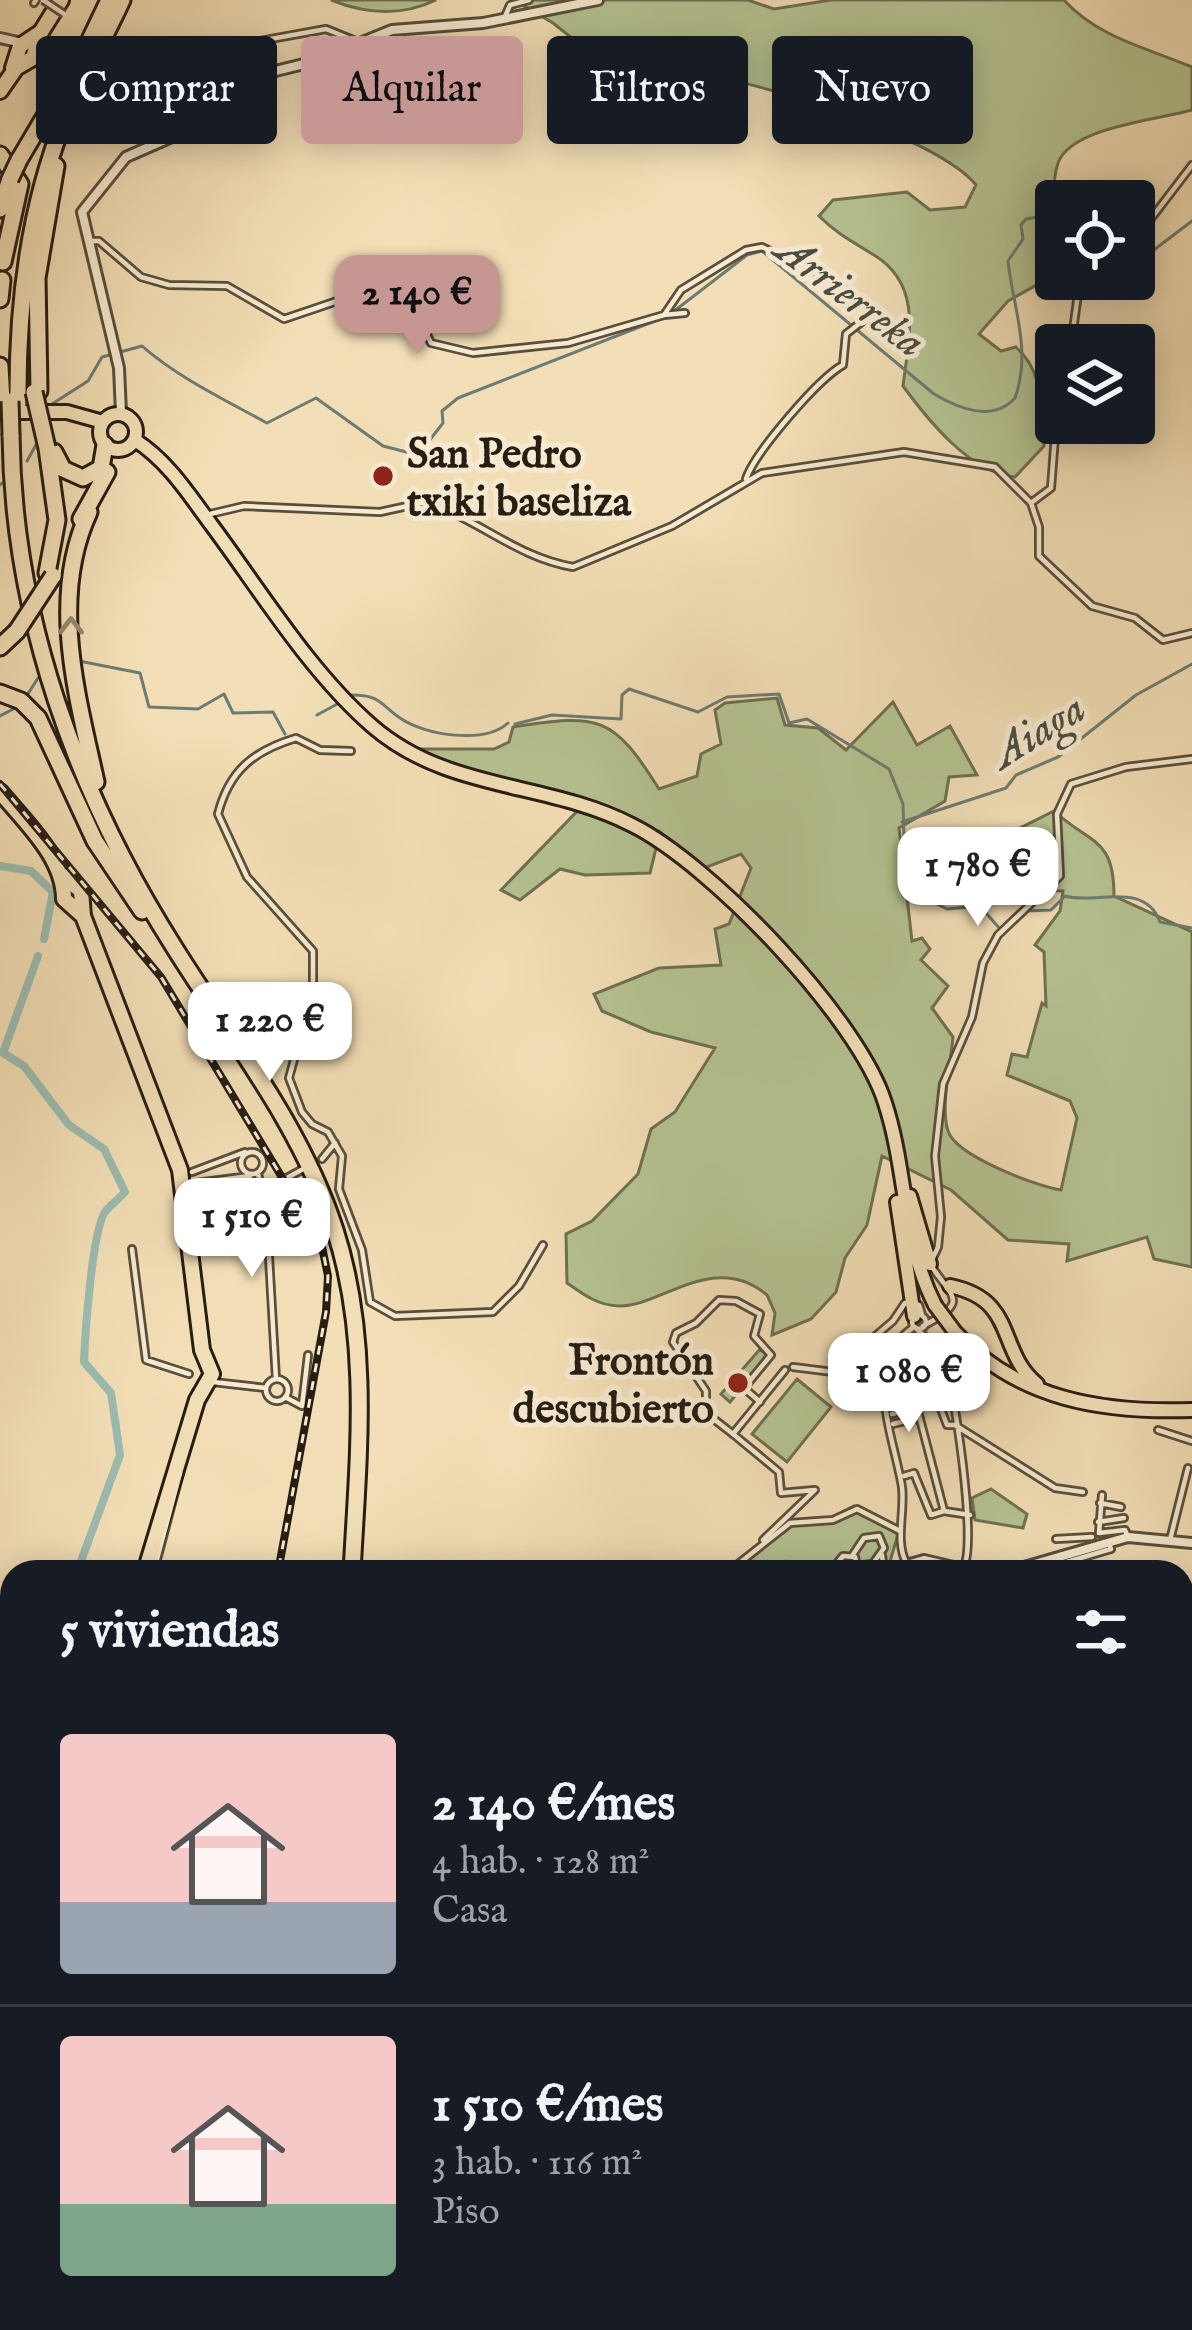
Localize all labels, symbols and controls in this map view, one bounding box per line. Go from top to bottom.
chip: Comprar [36,36,277,144]
chip: Alquilar [301,36,523,144]
chip: Filtros [547,36,748,144]
chip: Nuevo [772,36,973,144]
map controls [1035,180,1155,444]
button: locate [1035,180,1155,300]
water label: Arrierreka [760,220,936,372]
pin: 2 140 € [306,255,528,357]
text: 2 140 € [362,269,472,318]
button: layers [1035,324,1155,444]
place label: San Pedro txiki baseliza [407,429,632,530]
marker: San Pedro txiki baseliza [370,463,396,489]
one-way arrow [58,616,84,634]
water label: Aiaga [978,681,1097,786]
pin: 1 780 € [867,827,1089,929]
text: 1 780 € [924,841,1032,890]
pin: 1 220 € [159,982,381,1084]
text: 1 220 € [215,996,325,1045]
pin: 1 510 € [141,1178,363,1280]
text: 1 510 € [201,1192,303,1241]
pin: 1 080 € [798,1333,1020,1435]
place label: Frontón descubierto [513,1336,714,1437]
text: 1 080 € [855,1347,963,1396]
marker: Frontón descubierto [725,1370,751,1396]
icon: filters [1068,1599,1134,1665]
text: 5 viviendas [60,1600,279,1665]
text: 2 140 €/mes [432,1773,675,1838]
icon: home [156,1782,300,1926]
text: 4 hab. · 128 m² [432,1838,650,1887]
text: Casa [432,1887,507,1936]
text: 1 510 €/mes [432,2074,663,2139]
icon: home [156,2084,300,2228]
text: 3 hab. · 116 m² [432,2139,643,2188]
text: Piso [432,2188,500,2237]

